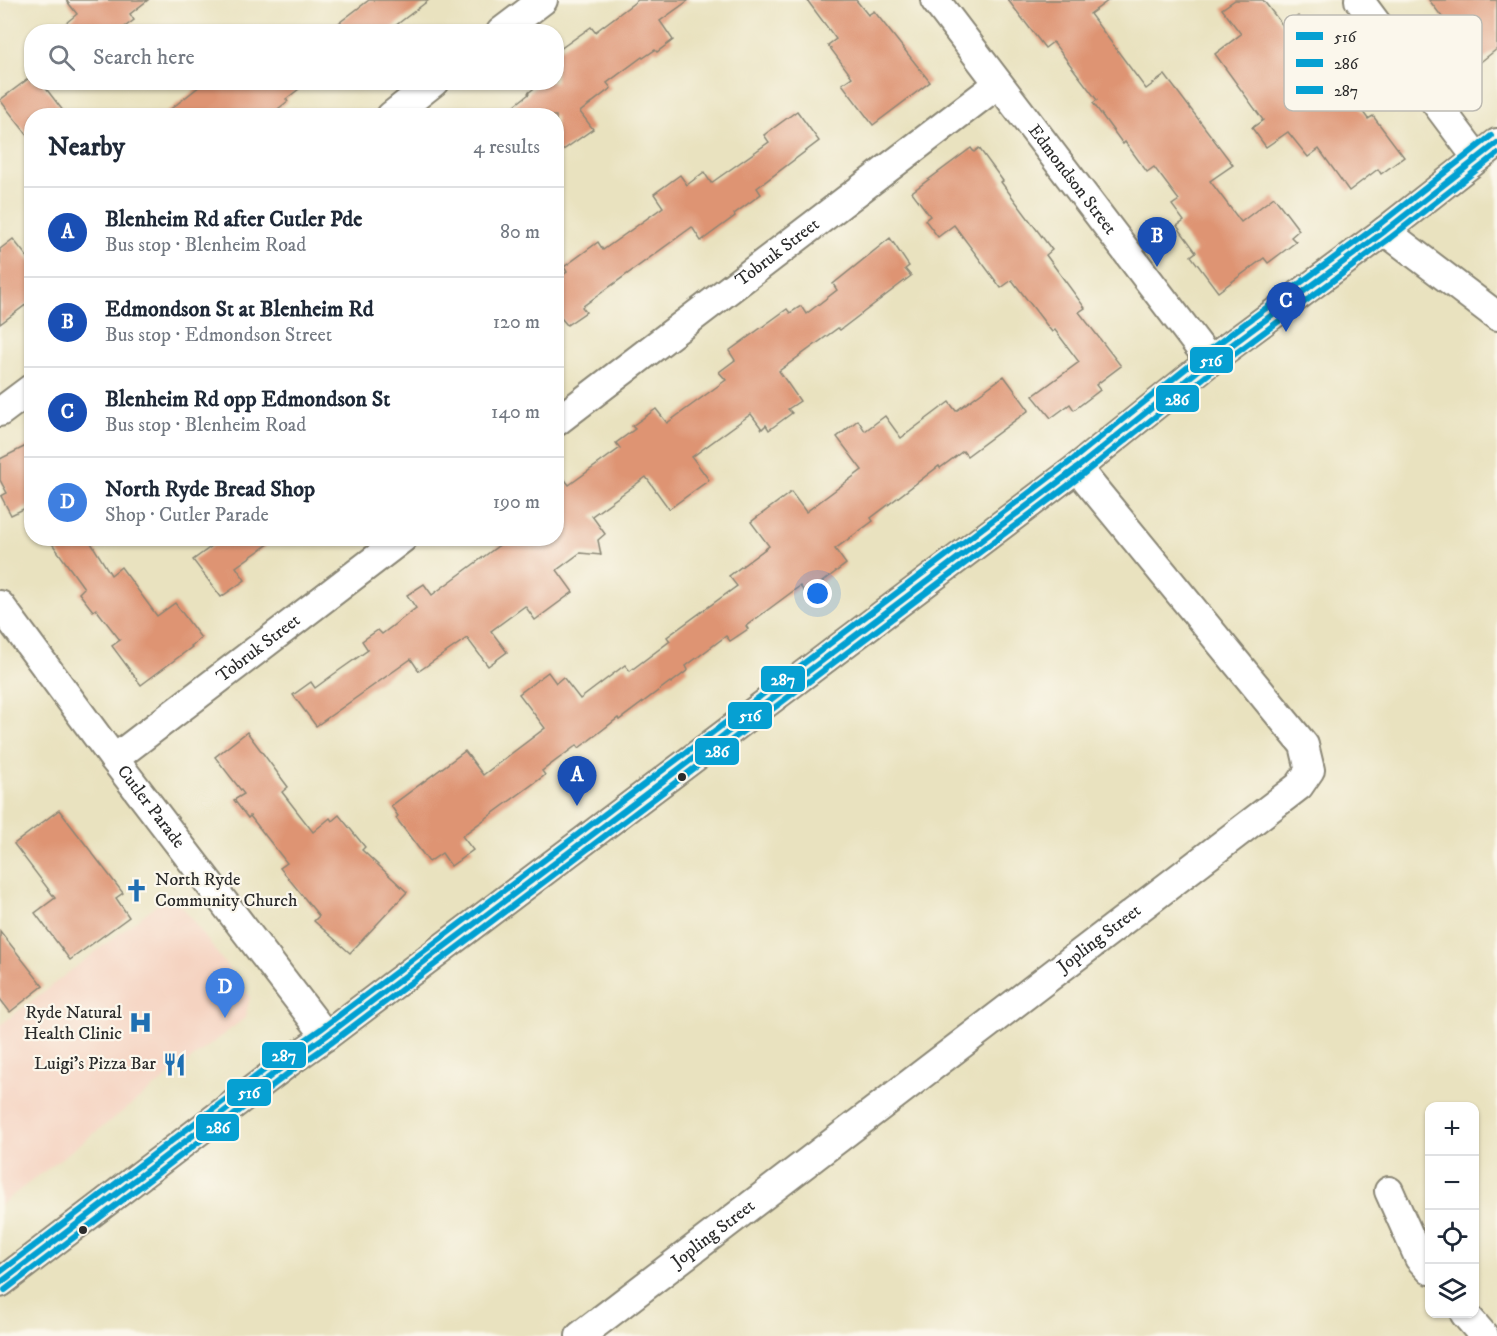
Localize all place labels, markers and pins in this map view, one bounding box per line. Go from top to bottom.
pin: B [1138,218,1176,267]
pin: C [1266,282,1306,332]
pin: A [558,756,596,806]
unlabelled marker [676,771,688,783]
place label: North Ryde Community Church [155,869,298,912]
church icon: North Ryde Community Church [124,877,150,903]
pin: D [206,968,244,1018]
place label: Ryde Natural Health Clinic [24,1002,123,1045]
hospital icon: Ryde Natural Health Clinic [127,1010,153,1036]
restaurant icon: Luigi’s Pizza Bar [161,1051,187,1077]
place label: Luigi’s Pizza Bar [34,1053,156,1075]
unlabelled marker [77,1224,89,1236]

